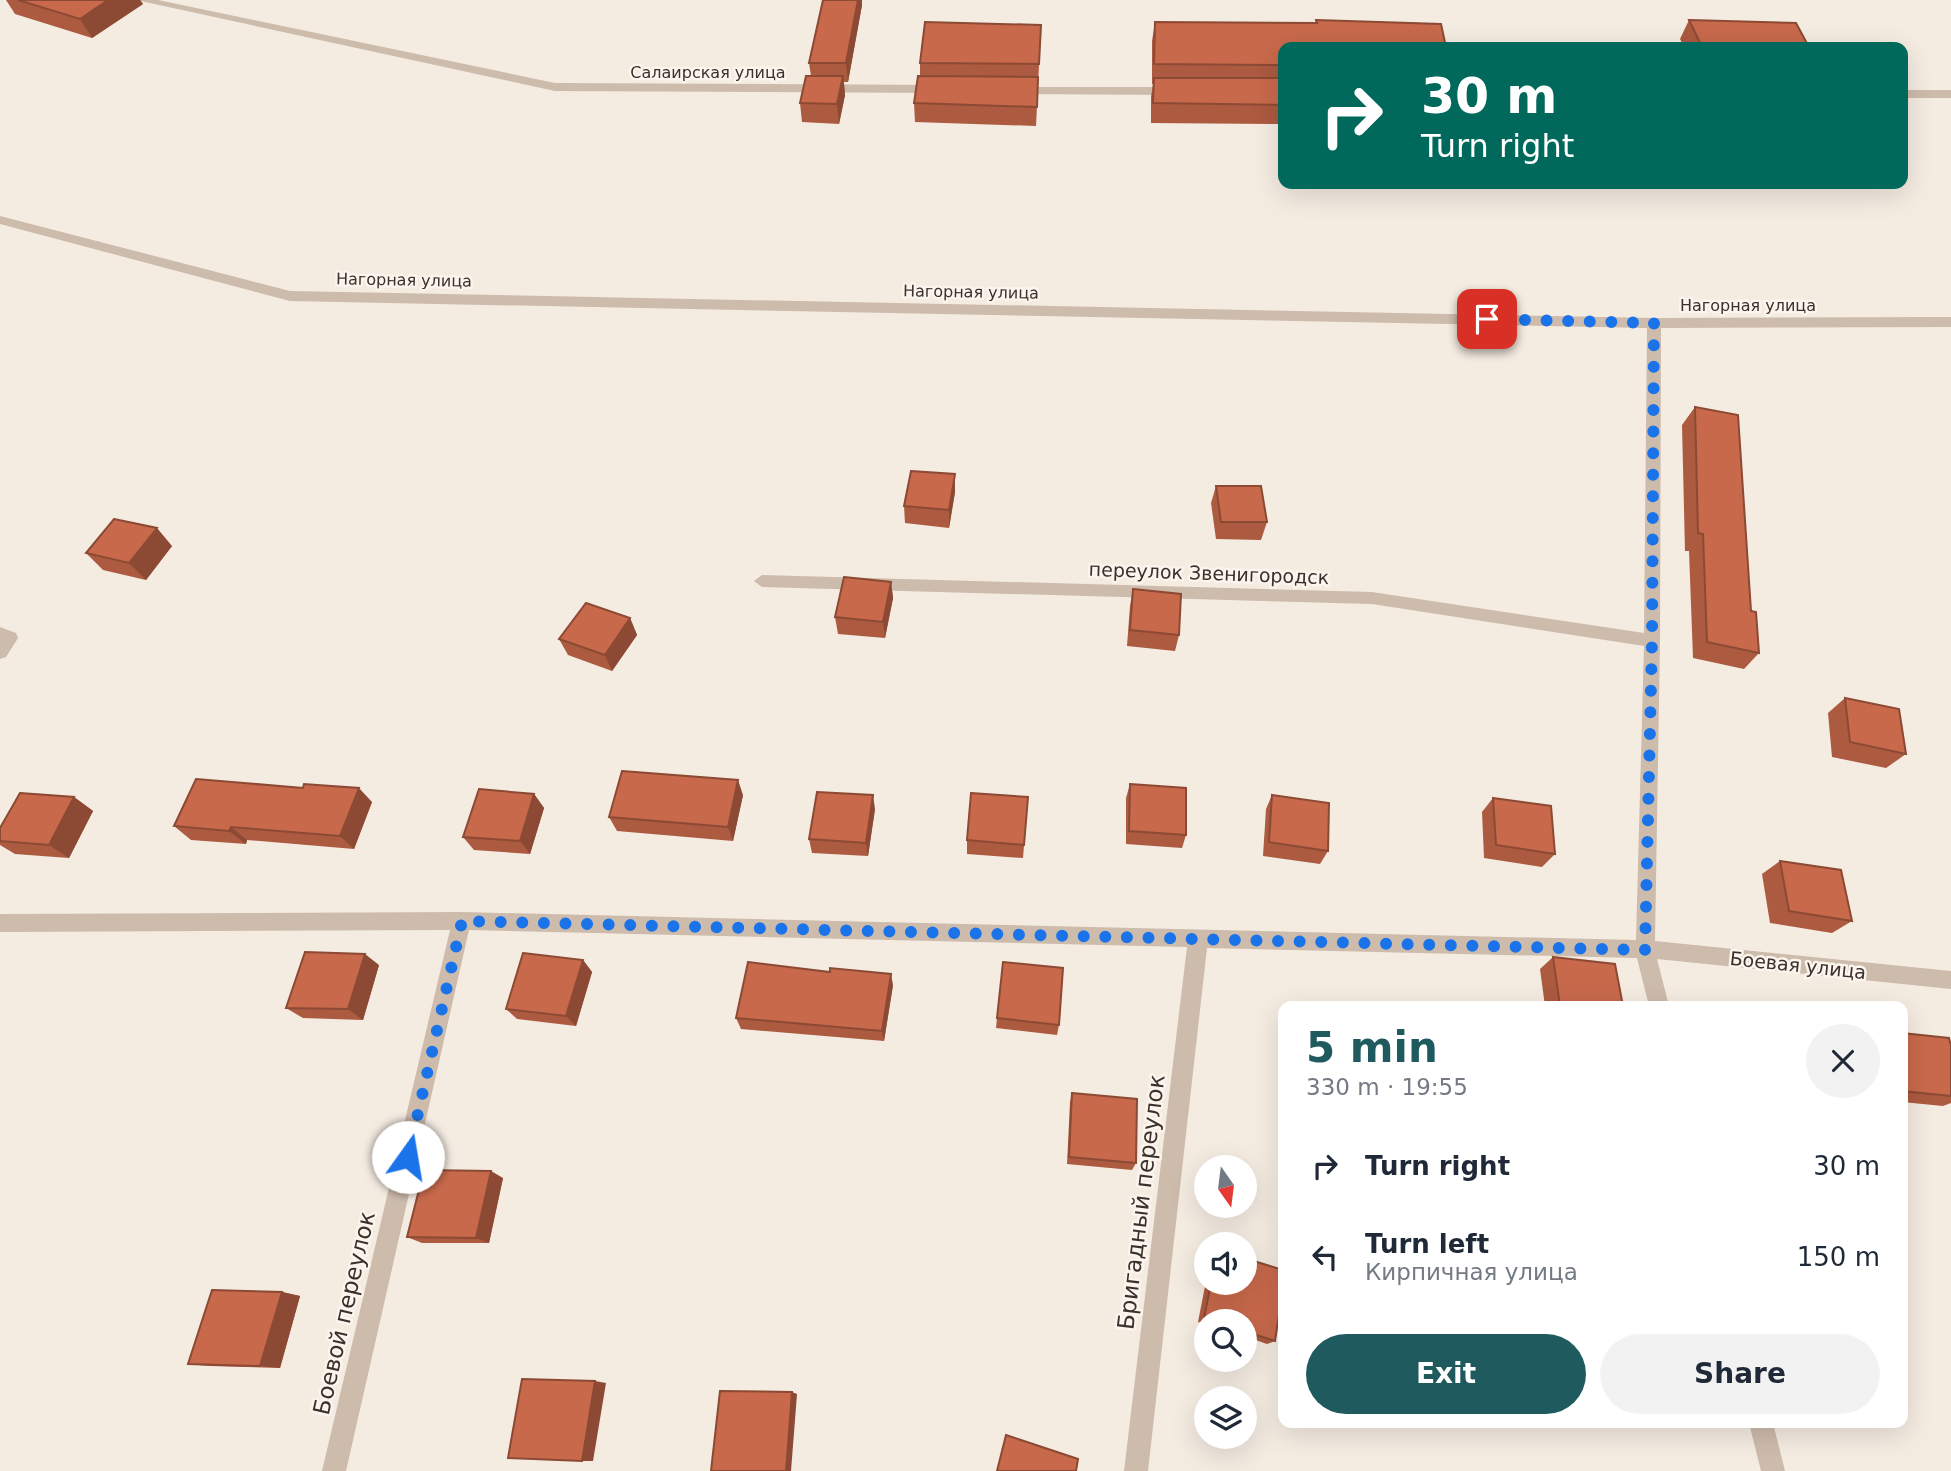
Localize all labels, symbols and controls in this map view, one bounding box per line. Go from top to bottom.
street label: Салаирская улица [630,63,786,82]
text: 30 m [1421,68,1557,125]
icon: right [1306,70,1397,161]
text: Turn right [1421,127,1574,165]
street label: Нагорная улица [336,269,472,291]
street label: Нагорная улица [903,281,1039,303]
pin [1457,289,1517,349]
street label: Нагорная улица [1680,296,1816,315]
icon: arrive [1468,300,1506,338]
street label: переулок Звенигородск [1088,558,1330,588]
street label: Боевая улица [1729,947,1867,983]
text: 5 min [1306,1023,1438,1072]
button: close [1806,1024,1880,1098]
street label: Бригадный переулок [1112,1073,1170,1331]
text: 330 m · 19:55 [1306,1074,1468,1100]
position arrow [371,1120,445,1194]
icon: right [1306,1147,1344,1185]
text: Turn right [1365,1151,1510,1181]
text: 30 m [1813,1151,1880,1181]
north arrow [1194,1155,1256,1218]
map controls [1194,1155,1257,1449]
street label: Боевой переулок [308,1209,380,1417]
text: Turn left [1365,1229,1489,1259]
button: sound [1194,1232,1257,1295]
icon: left [1306,1238,1344,1276]
text: 150 m [1797,1242,1880,1272]
text: Кирпичная улица [1365,1259,1578,1285]
button: search [1194,1309,1257,1372]
button: Exit [1306,1334,1586,1414]
button: Share [1600,1334,1880,1414]
button: layers [1194,1386,1257,1449]

